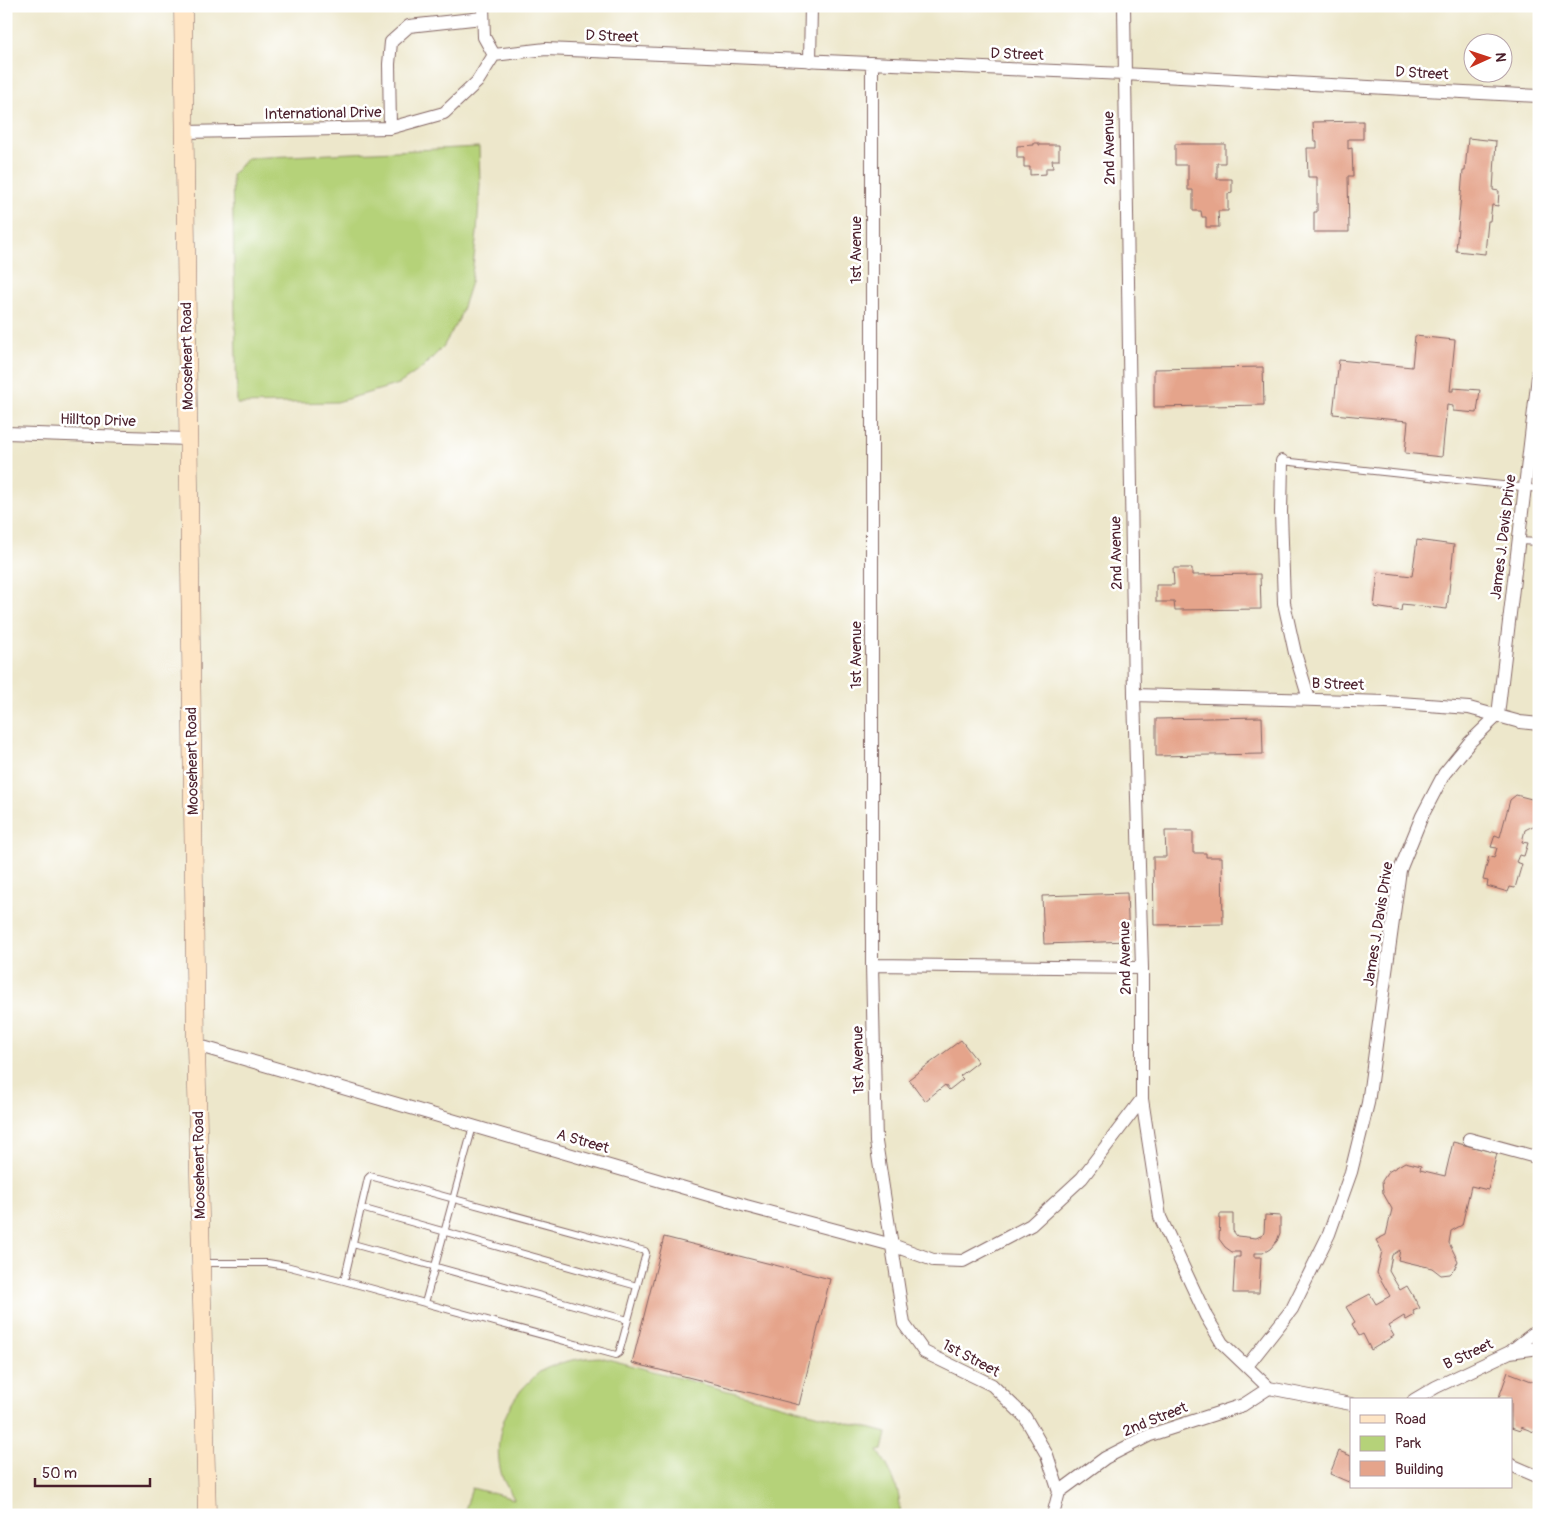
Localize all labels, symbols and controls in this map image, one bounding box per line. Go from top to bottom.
street label: D Street [585,26,640,47]
north arrow [1462,32,1512,82]
street label: D Street [990,44,1045,65]
text: N [1492,52,1509,63]
street label: D Street [1395,63,1450,84]
street label: International Drive [264,103,382,124]
street label: 2nd Avenue [1099,110,1120,185]
street label: 1st Avenue [847,215,866,284]
street label: Mooseheart Road [177,302,198,410]
street label: Hilltop Drive [60,410,137,431]
street label: James J. Davis Drive [1486,473,1521,601]
street label: 2nd Avenue [1106,515,1127,590]
street label: 1st Avenue [847,620,866,689]
street label: B Street [1311,674,1365,695]
street label: Mooseheart Road [182,707,203,815]
street label: James J. Davis Drive [1359,860,1398,988]
street label: 2nd Avenue [1115,920,1136,995]
street label: 1st Avenue [848,1025,869,1094]
street label: Mooseheart Road [189,1111,210,1219]
street label: A Street [554,1125,612,1158]
street label: B Street [1440,1334,1497,1374]
street label: 1st Street [939,1335,1004,1382]
street label: 2nd Street [1120,1398,1191,1441]
legend [1350,1398,1512,1488]
text: Road [1395,1410,1426,1429]
text: Park [1395,1434,1422,1453]
scale bar [35,1456,150,1488]
text: Building [1395,1460,1443,1479]
text: 50 m [42,1464,77,1483]

